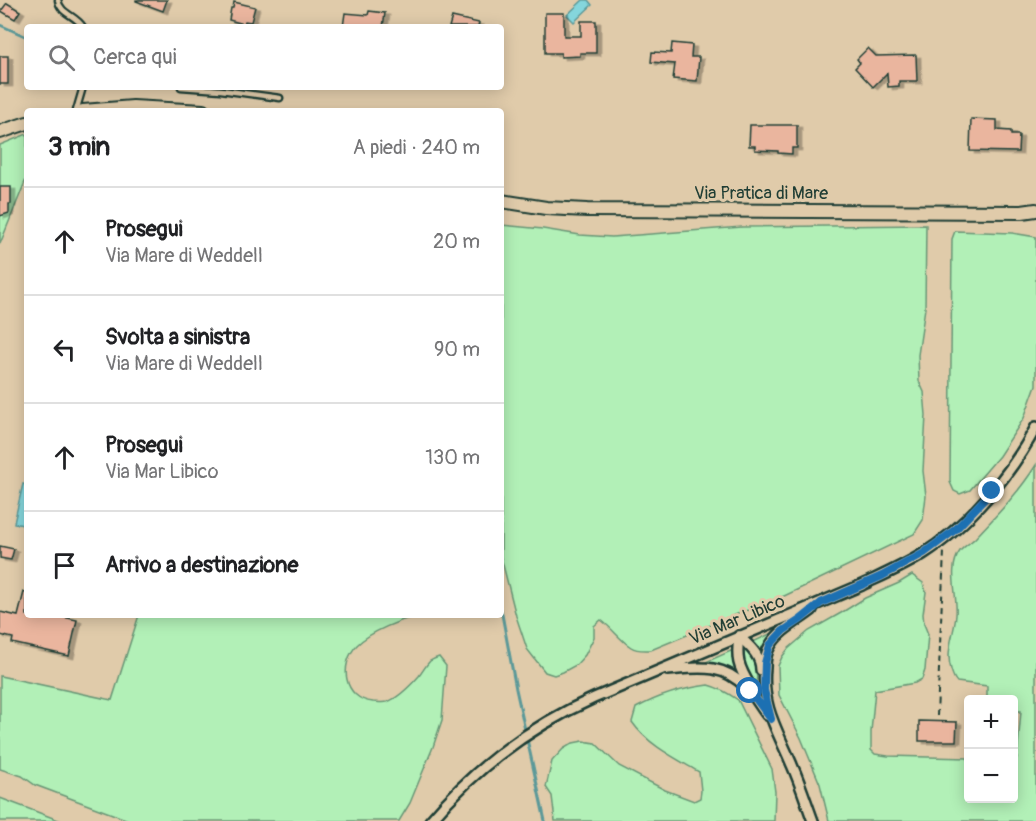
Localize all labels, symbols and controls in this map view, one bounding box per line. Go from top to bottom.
search box [24,24,504,90]
icon: search [45,41,78,74]
text: Cerca qui [93,43,177,71]
text: 3 min [48,131,110,163]
text: A piedi · 240 m [353,135,480,160]
street label: Via Pratica di Mare [694,182,828,205]
text: Prosegui [105,215,183,243]
icon: ahead [48,225,81,258]
text: 20 m [433,229,480,254]
text: Via Mare di Weddell [105,243,263,268]
text: Svolta a sinistra [105,323,250,351]
icon: left [48,333,81,366]
text: 90 m [434,337,480,362]
text: Via Mare di Weddell [105,351,263,376]
text: Prosegui [105,431,183,459]
icon: ahead [48,441,81,474]
text: 130 m [425,445,480,470]
text: Via Mar Libico [105,459,218,484]
route end [978,477,1004,503]
icon: arrive [48,549,81,582]
text: Arrivo a destinazione [105,551,298,579]
street label: Via Mar Libico [685,589,789,651]
route start [736,677,762,703]
map controls [964,695,1018,803]
button: + [964,695,1018,749]
button: − [964,749,1018,803]

